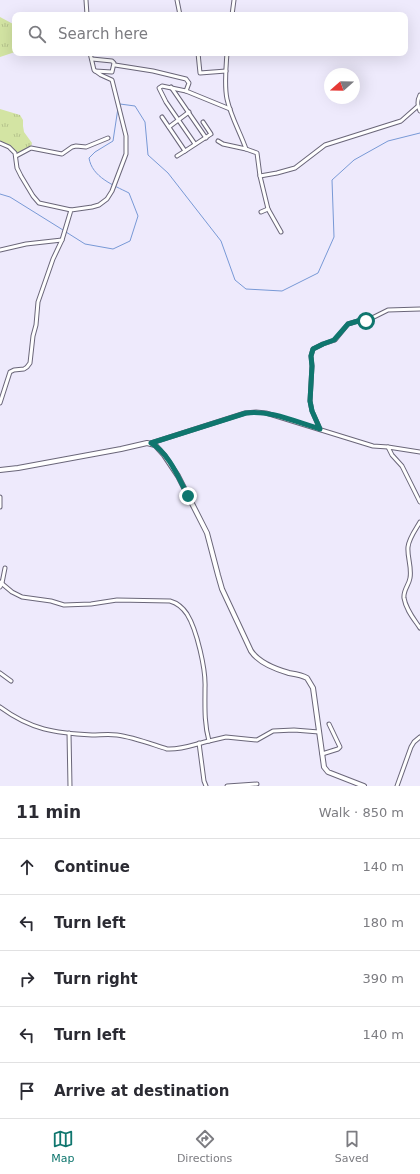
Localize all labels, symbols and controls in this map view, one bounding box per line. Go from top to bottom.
search box [12,12,408,56]
icon: search [26,23,48,45]
text: Search here [58,25,148,43]
north arrow [324,68,360,104]
route start [357,312,375,330]
route end [179,487,197,505]
text: 11 min [16,802,81,822]
text: Walk · 850 m [319,805,404,820]
icon: ahead [16,856,38,878]
text: Continue [54,858,130,876]
text: 140 m [362,859,404,874]
icon: left [16,912,38,934]
text: Turn left [54,914,126,932]
text: 180 m [362,915,404,930]
icon: right [16,968,38,990]
text: Turn right [54,970,138,988]
text: 390 m [362,971,404,986]
icon: left [16,1024,38,1046]
text: Turn left [54,1026,126,1044]
text: 140 m [362,1027,404,1042]
icon: arrive [16,1080,38,1102]
text: Arrive at destination [54,1082,229,1100]
tab: Map [51,1128,74,1165]
tab: Directions [177,1128,232,1165]
tab: Saved [335,1128,369,1165]

